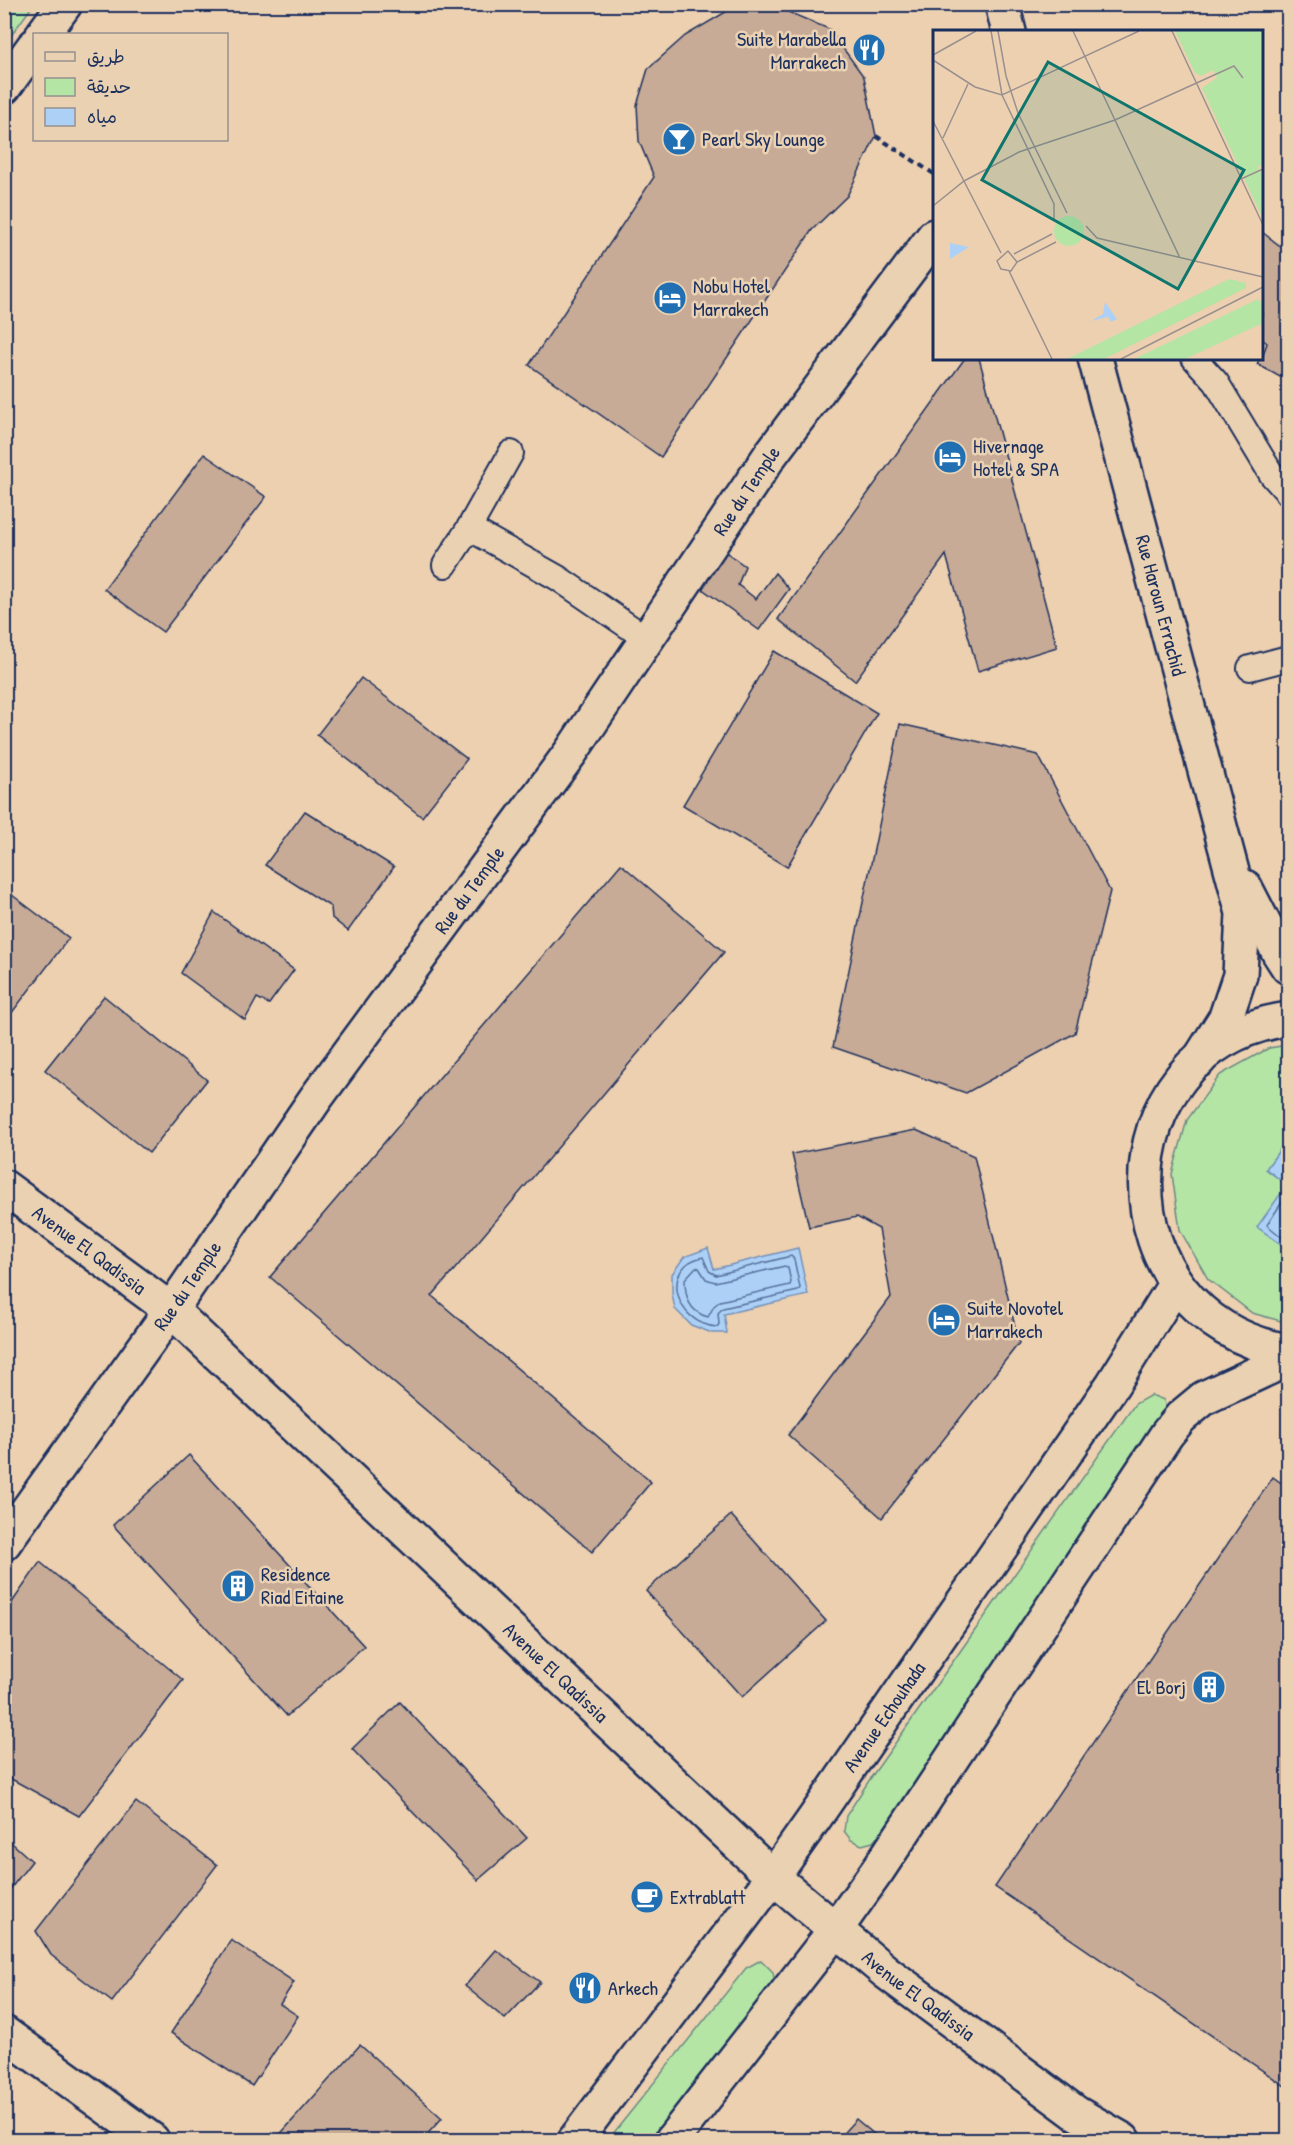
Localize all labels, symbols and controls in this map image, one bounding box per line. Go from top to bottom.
place label: Suite Marabella Marrakech [737,25,846,75]
inset map [933,30,1263,360]
restaurant icon: Suite Marabella Marrakech [851,32,887,68]
legend [33,33,228,141]
text: طريق [87,44,125,69]
text: حديقة [87,74,131,99]
text: مياه [87,104,117,129]
bar icon: Pearl Sky Lounge [661,121,697,157]
place label: Pearl Sky Lounge [702,125,825,152]
place label: Nobu Hotel Marrakech [693,272,771,322]
hotel icon: Nobu Hotel Marrakech [652,280,688,316]
place label: Hivernage Hotel & SPA [973,432,1059,482]
hotel icon: Hivernage Hotel & SPA [932,439,968,475]
street label: Rue du Temple [706,440,786,541]
street label: Rue Haroun Errachid [1130,532,1193,679]
street label: Rue du Temple [428,840,510,939]
street label: Avenue El Qadissia [27,1199,152,1300]
street label: Rue du Temple [147,1235,227,1336]
place label: Suite Novotel Marrakech [967,1294,1064,1344]
hotel icon: Suite Novotel Marrakech [926,1302,962,1338]
place label: Residence Riad Eitaine [261,1560,344,1610]
building icon: Residence Riad Eitaine [220,1568,256,1604]
street label: Avenue El Qadissia [498,1616,615,1728]
street label: Avenue Echouhada [836,1656,931,1777]
building icon: El Borj [1191,1669,1227,1705]
place label: El Borj [1137,1673,1186,1700]
cafe icon: Extrablatt [629,1879,665,1915]
place label: Extrablatt [670,1883,746,1910]
street label: Avenue El Qadissia [857,1944,981,2047]
restaurant icon: Arkech [567,1970,603,2006]
place label: Arkech [608,1974,658,2001]

